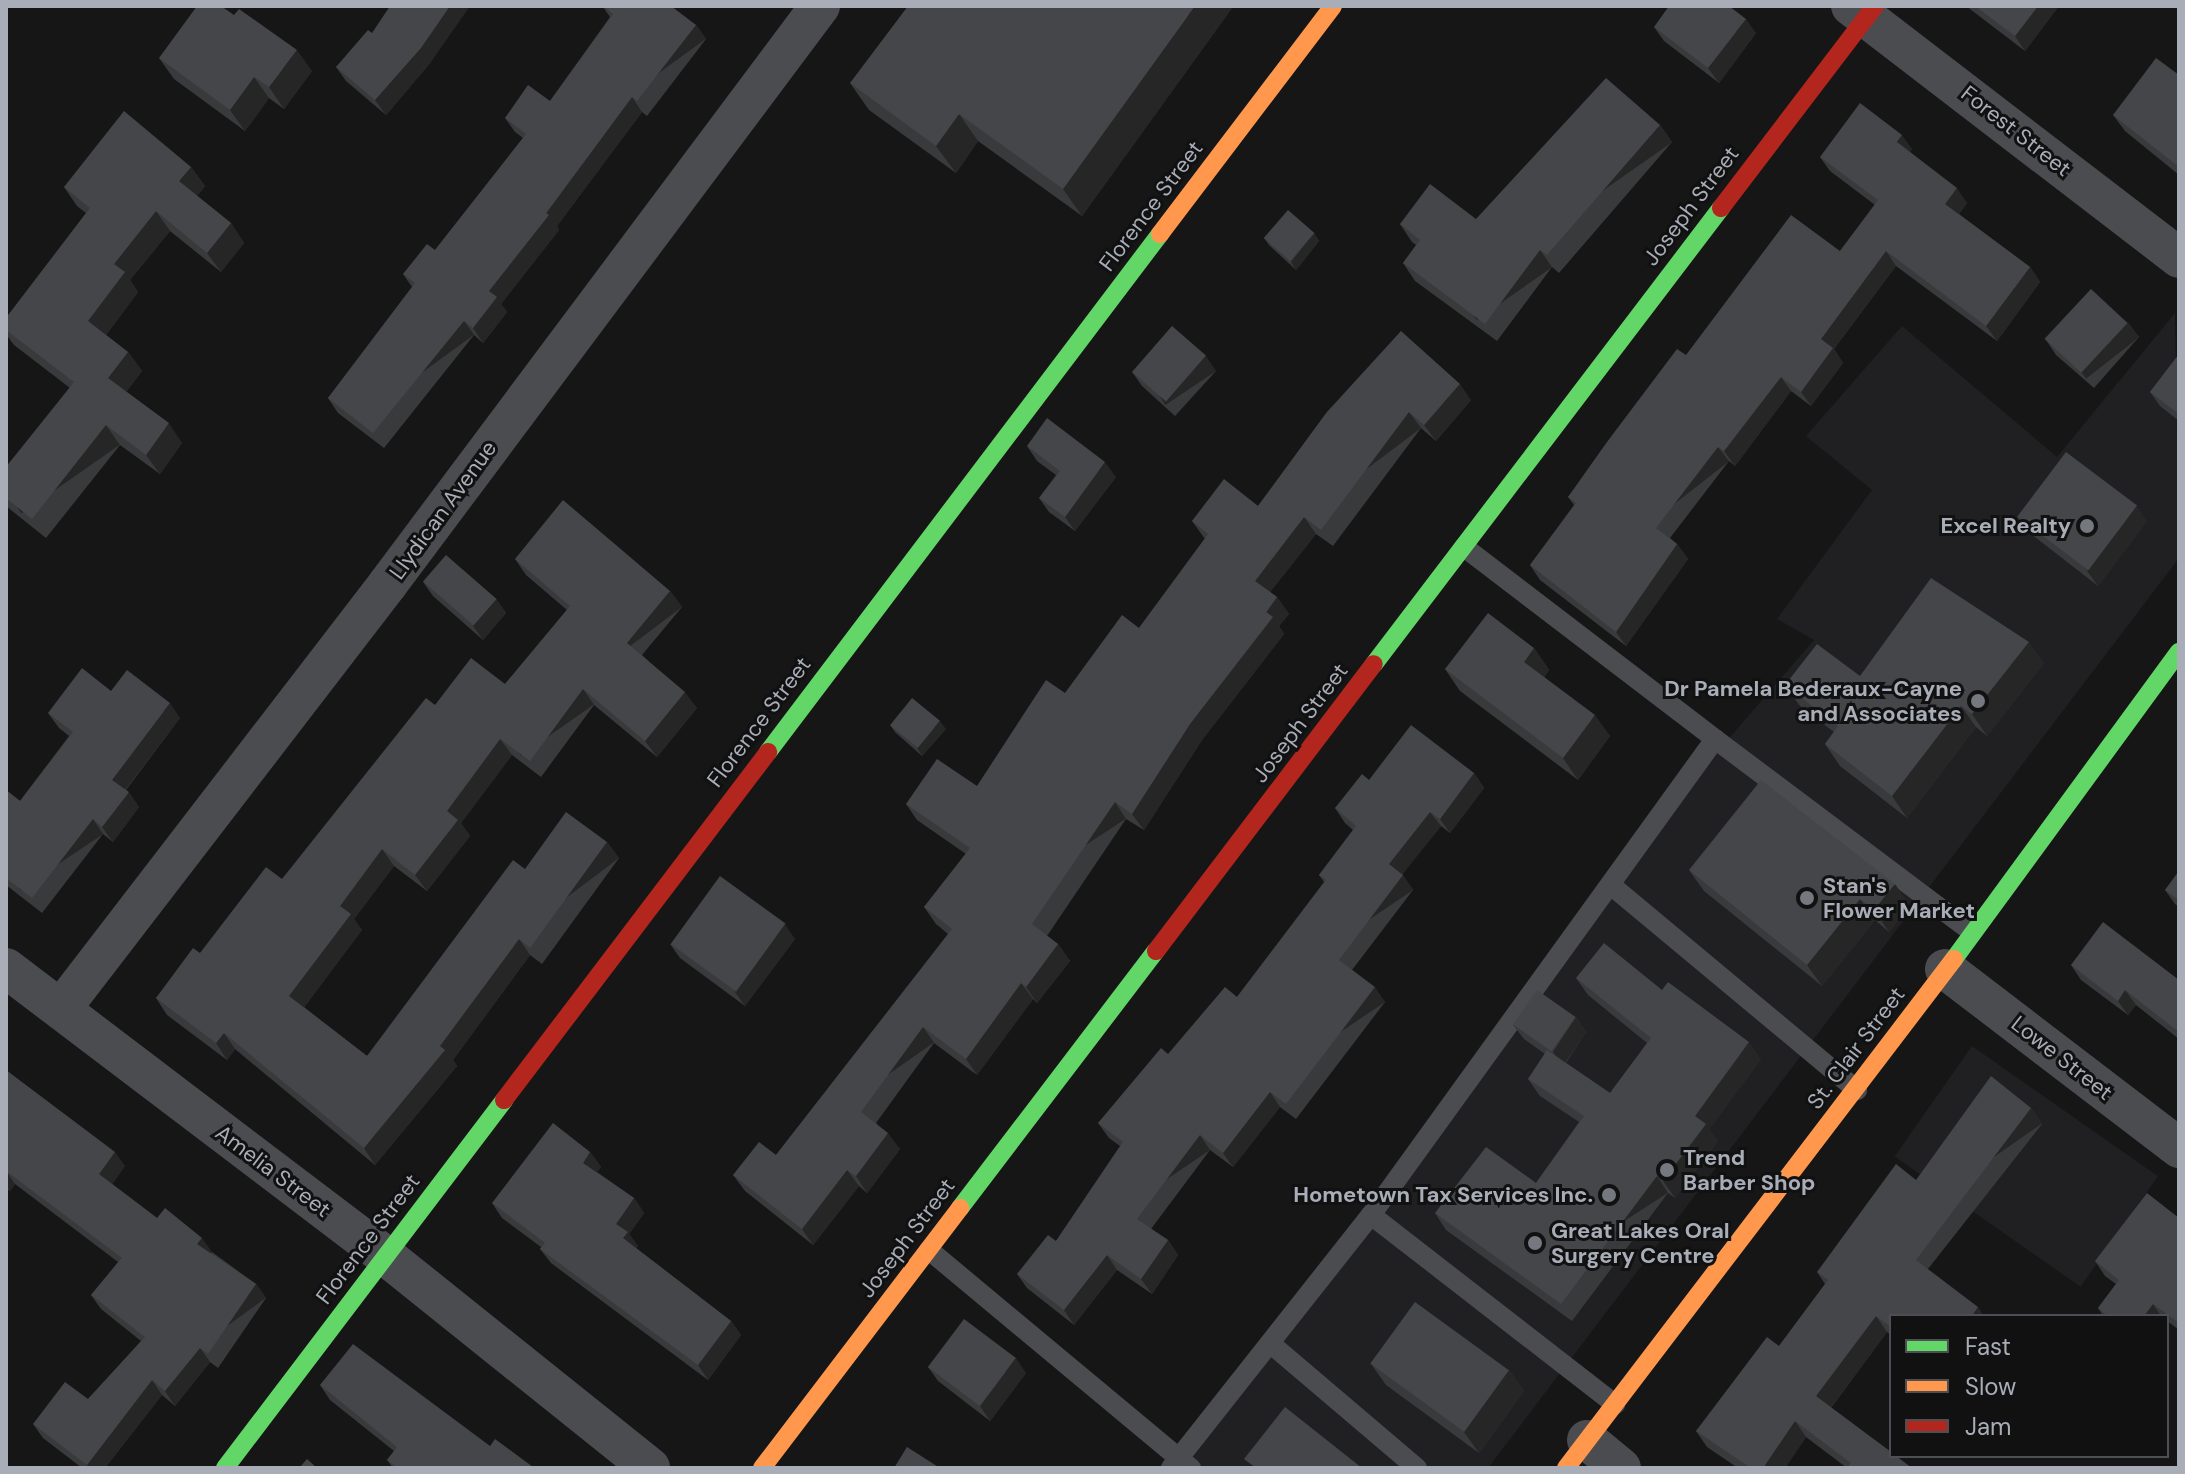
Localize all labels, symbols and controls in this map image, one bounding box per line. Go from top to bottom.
street label: Forest Street [1956,80,2076,182]
street label: Florence Street [1094,136,1208,276]
street label: Joseph Street [1638,141,1744,271]
street label: Llydican Avenue [384,436,502,584]
place label: Excel Realty [1941,513,2071,539]
marker: Excel Realty [2078,517,2096,535]
street label: Florence Street [702,652,816,792]
street label: Joseph Street [1247,658,1353,788]
place label: Dr Pamela Bederaux-Cayne and Associates [1664,675,1962,726]
marker: Dr Pamela Bederaux-Cayne and Associates [1969,692,1987,710]
place label: Stan's Flower Market [1823,872,1975,924]
marker: Stan's Flower Market [1798,889,1816,907]
street label: St. Clair Street [1802,982,1910,1114]
street label: Lowe Street [2006,1010,2118,1106]
street label: Amelia Street [210,1119,336,1223]
place label: Trend Barber Shop [1683,1144,1815,1196]
marker: Trend Barber Shop [1658,1161,1676,1179]
street label: Florence Street [311,1169,425,1309]
street label: Joseph Street [854,1173,960,1303]
place label: Hometown Tax Services Inc. [1293,1182,1593,1208]
marker: Hometown Tax Services Inc. [1600,1186,1618,1204]
place label: Great Lakes Oral Surgery Centre [1551,1217,1730,1268]
marker: Great Lakes Oral Surgery Centre [1526,1234,1544,1252]
legend [1889,1314,2169,1458]
text: Fast [1965,1331,2011,1362]
text: Slow [1965,1371,2016,1402]
text: Jam [1965,1411,2011,1442]

